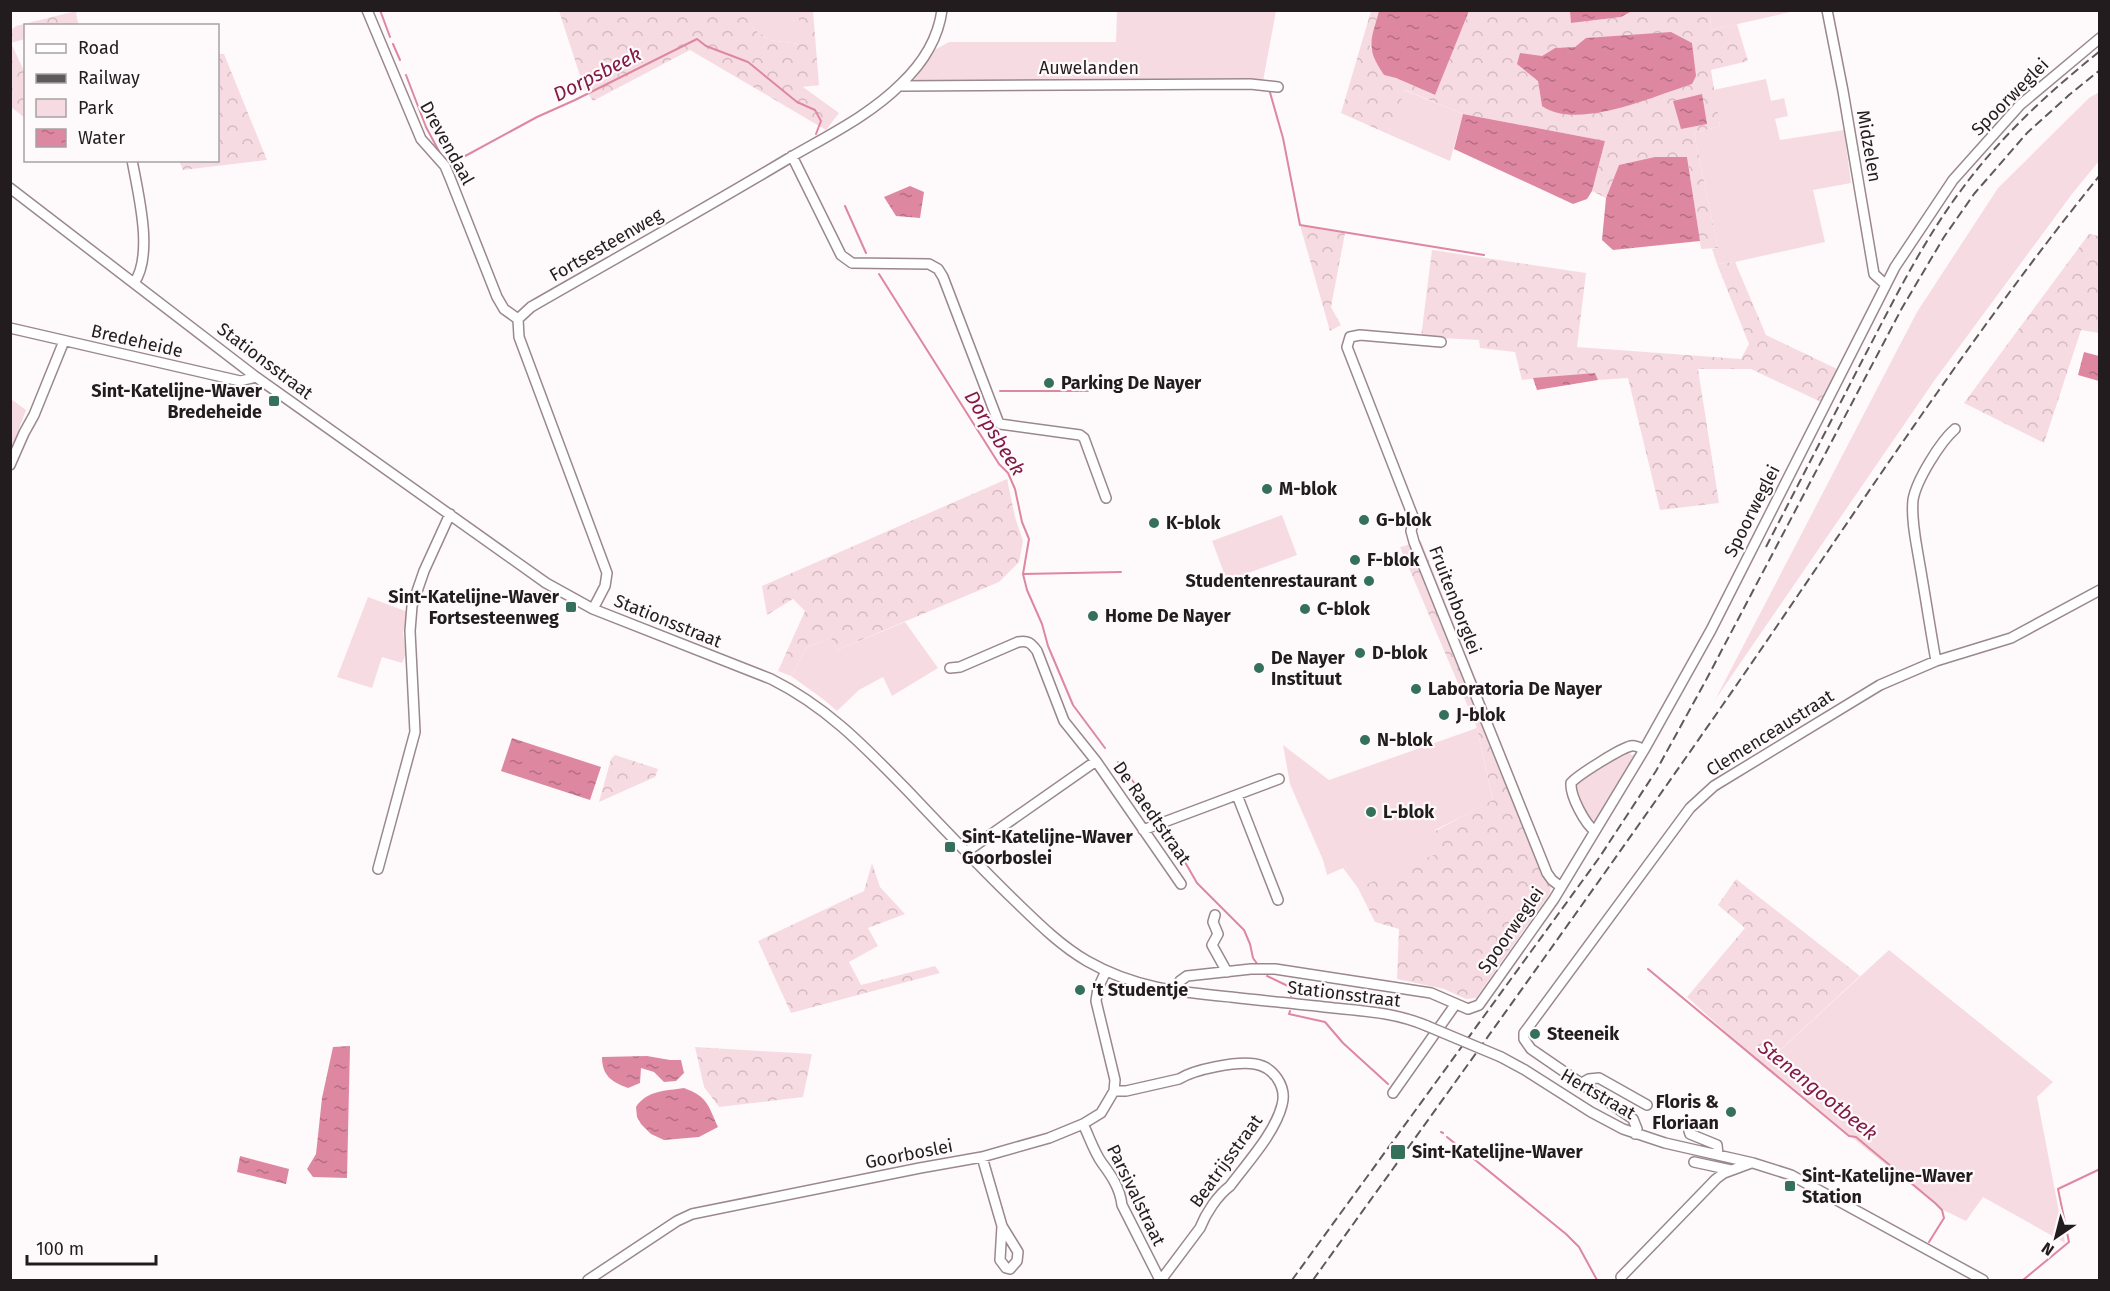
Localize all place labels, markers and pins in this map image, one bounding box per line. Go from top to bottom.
place label: Parking De Nayer [1061,372,1202,394]
marker: Parking De Nayer [1042,376,1056,390]
place label: Sint-Katelijne-Waver Bredeheide [91,380,263,423]
marker: Sint-Katelijne-Waver Bredeheide [267,394,281,408]
place label: M-blok [1279,478,1338,500]
marker: M-blok [1260,482,1274,496]
place label: G-blok [1376,509,1432,531]
place label: K-blok [1166,512,1222,534]
marker: G-blok [1357,513,1371,527]
marker: K-blok [1147,516,1161,530]
place label: F-blok [1367,549,1420,571]
marker: F-blok [1348,553,1362,567]
place label: Studentenrestaurant [1185,570,1358,592]
marker: Studentenrestaurant [1362,574,1376,588]
place label: Sint-Katelijne-Waver Fortsesteenweg [388,586,560,629]
place label: C-blok [1317,598,1371,620]
marker: Sint-Katelijne-Waver Fortsesteenweg [564,600,578,614]
marker: C-blok [1298,602,1312,616]
place label: Home De Nayer [1105,605,1231,627]
marker: Home De Nayer [1086,609,1100,623]
place label: D-blok [1372,642,1429,664]
marker: D-blok [1353,646,1367,660]
place label: De Nayer Instituut [1271,647,1346,690]
marker: De Nayer Instituut [1252,661,1266,675]
place label: Laboratoria De Nayer [1428,678,1603,700]
marker: Laboratoria De Nayer [1409,682,1423,696]
place label: J-blok [1455,704,1507,726]
marker: J-blok [1437,708,1451,722]
place label: N-blok [1377,729,1434,751]
marker: N-blok [1358,733,1372,747]
place label: L-blok [1383,801,1435,823]
marker: L-blok [1364,805,1378,819]
place label: Sint-Katelijne-Waver Goorboslei [962,826,1133,869]
marker: Sint-Katelijne-Waver Goorboslei [943,840,957,854]
place label: 't Studentje [1092,979,1188,1001]
marker: 't Studentje [1073,983,1087,997]
place label: Steeneik [1547,1023,1620,1045]
marker: Steeneik [1528,1027,1542,1041]
place label: Floris & Floriaan [1652,1091,1719,1134]
marker: Floris & Floriaan [1724,1105,1738,1119]
place label: Sint-Katelijne-Waver [1412,1141,1583,1163]
marker: Sint-Katelijne-Waver [1389,1143,1407,1161]
place label: Sint-Katelijne-Waver Station [1802,1165,1973,1208]
marker: Sint-Katelijne-Waver Station [1783,1179,1797,1193]

